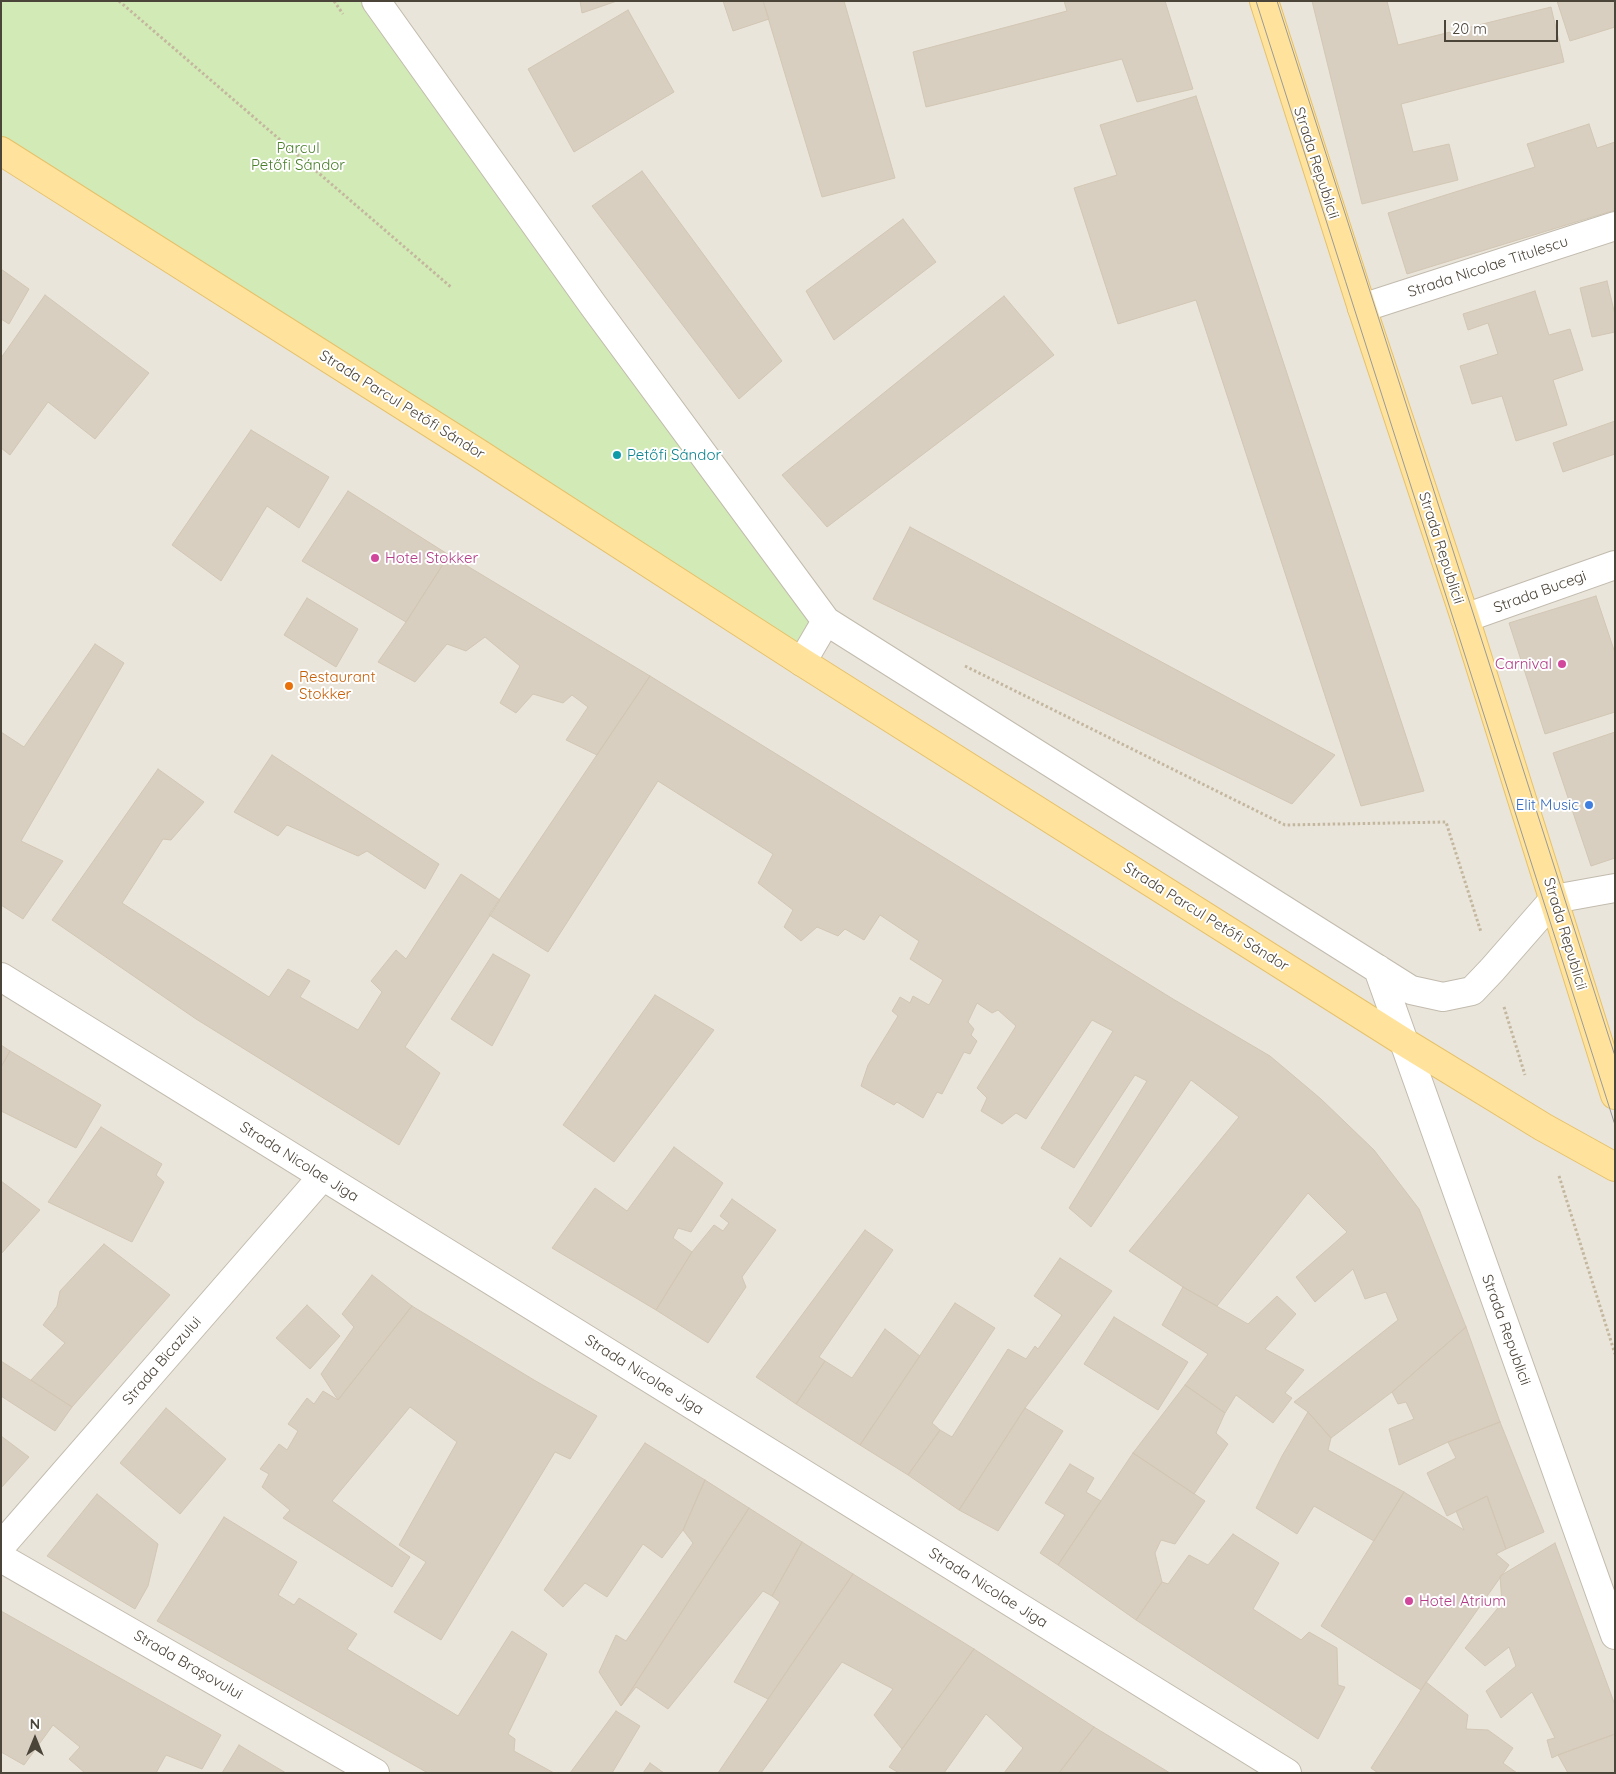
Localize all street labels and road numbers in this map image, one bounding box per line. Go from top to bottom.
street label: Strada Republicii [1289,105,1343,221]
street label: Strada Nicolae Titulescu [1406,233,1570,301]
street label: Strada Parcul Petőfi Sándor [316,347,488,463]
street label: Strada Republicii [1414,490,1468,606]
street label: Strada Bucegi [1491,567,1589,617]
street label: Strada Parcul Petőfi Sándor [1120,859,1292,975]
street label: Strada Republicii [1539,876,1591,992]
street label: Strada Nicolae Jiga [236,1118,362,1206]
street label: Strada Republicii [1478,1272,1534,1388]
street label: Strada Bicazului [119,1313,205,1409]
street label: Strada Nicolae Jiga [581,1331,707,1419]
street label: Strada Nicolae Jiga [925,1544,1051,1632]
street label: Strada Brașovului [130,1627,246,1703]

